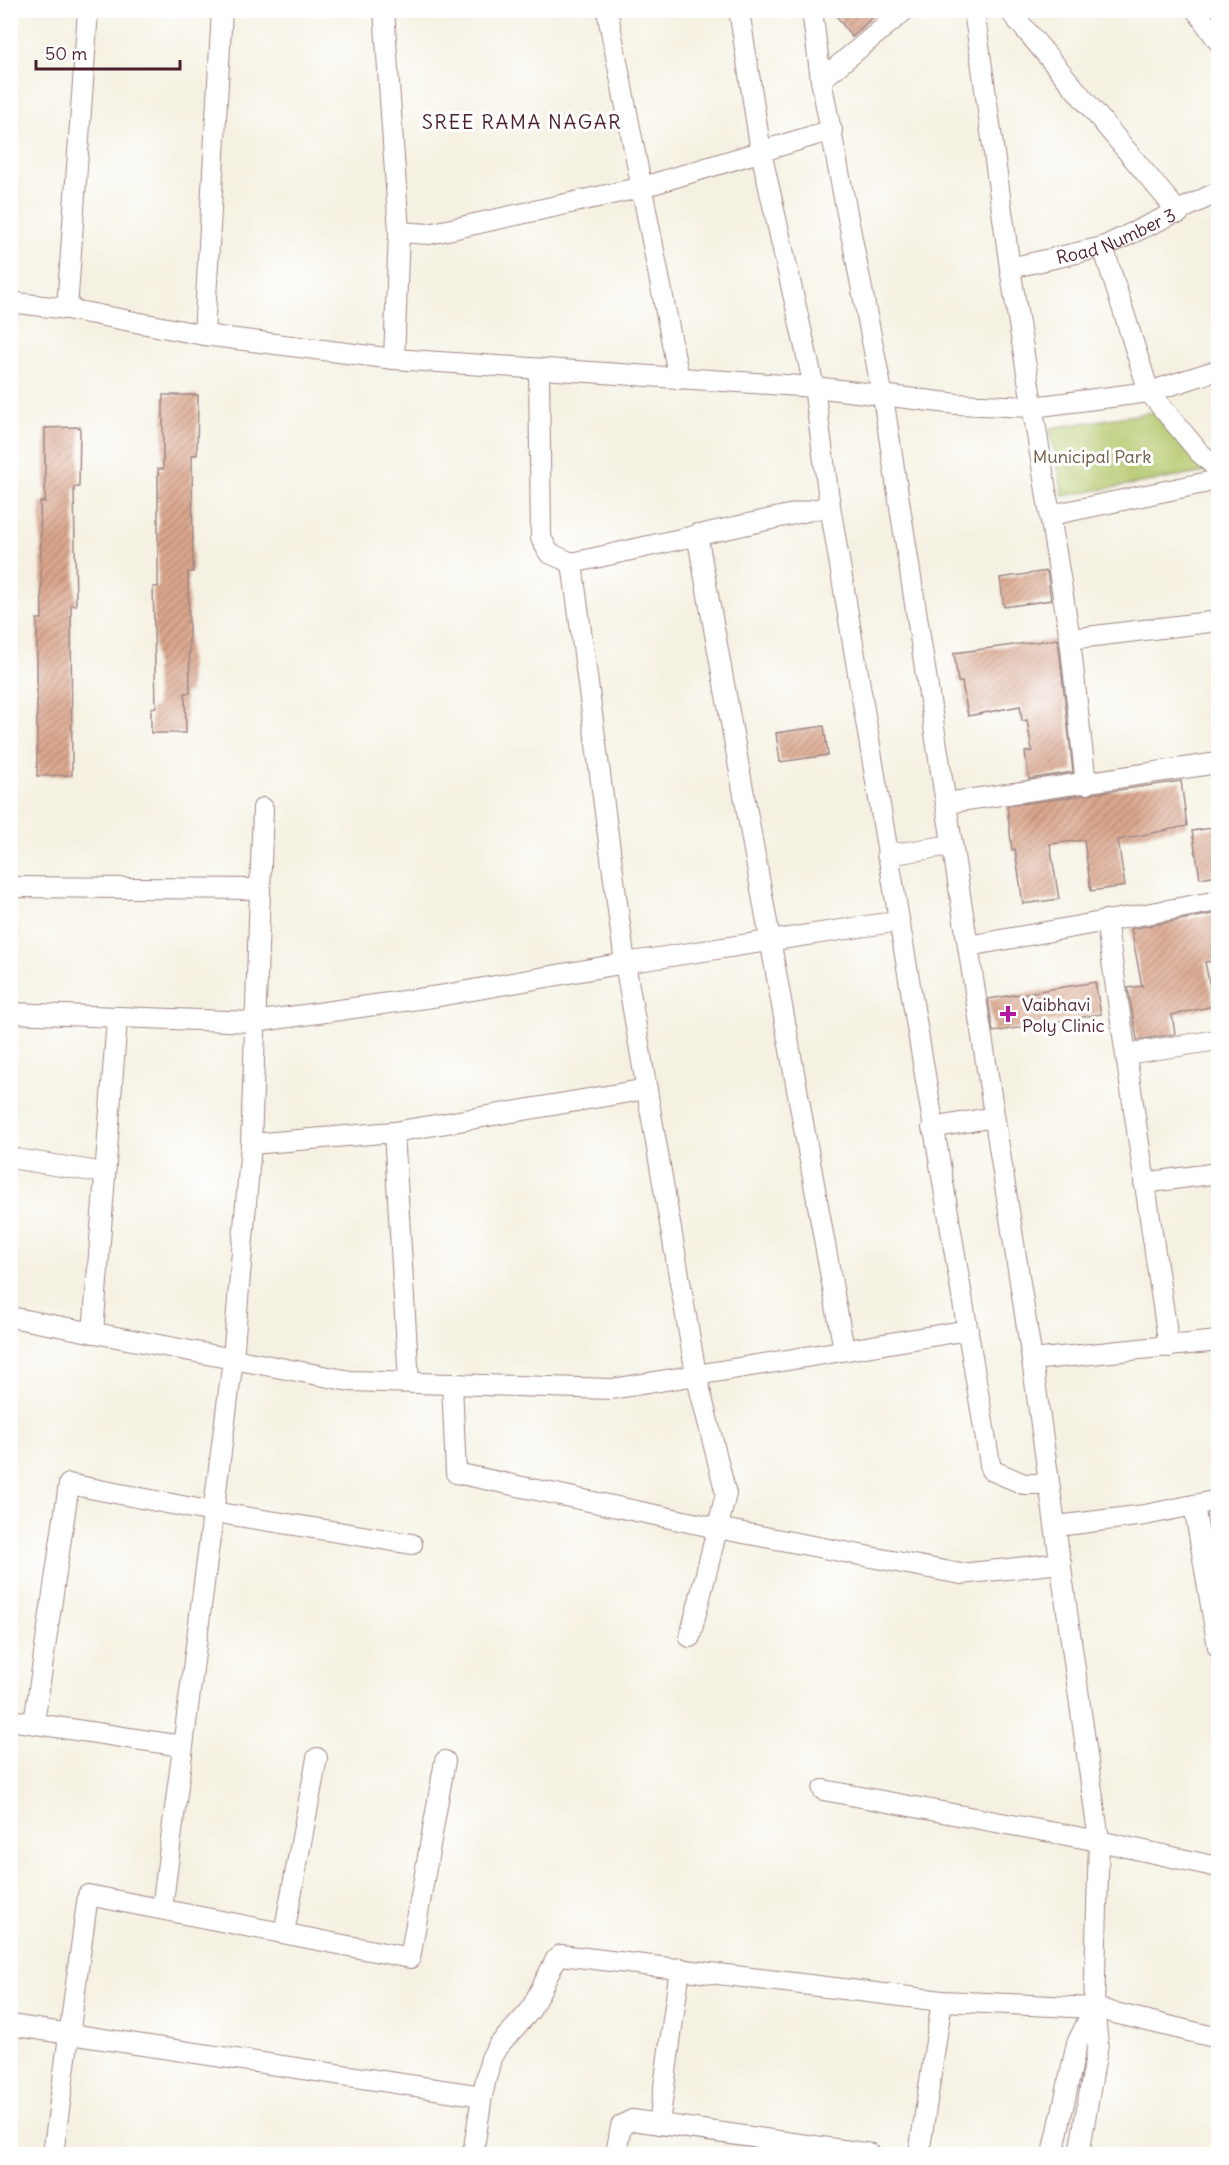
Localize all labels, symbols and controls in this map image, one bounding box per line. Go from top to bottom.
scale bar [36,33,180,71]
text: 50 m [45,42,87,65]
district label: SREE RAMA NAGAR [422,109,622,134]
street label: Road Number 3 [1054,203,1179,269]
park label: Municipal Park [1033,445,1151,468]
place label: Vaibhavi Poly Clinic [1022,993,1105,1037]
marker: Vaibhavi Poly Clinic [999,1005,1017,1023]

